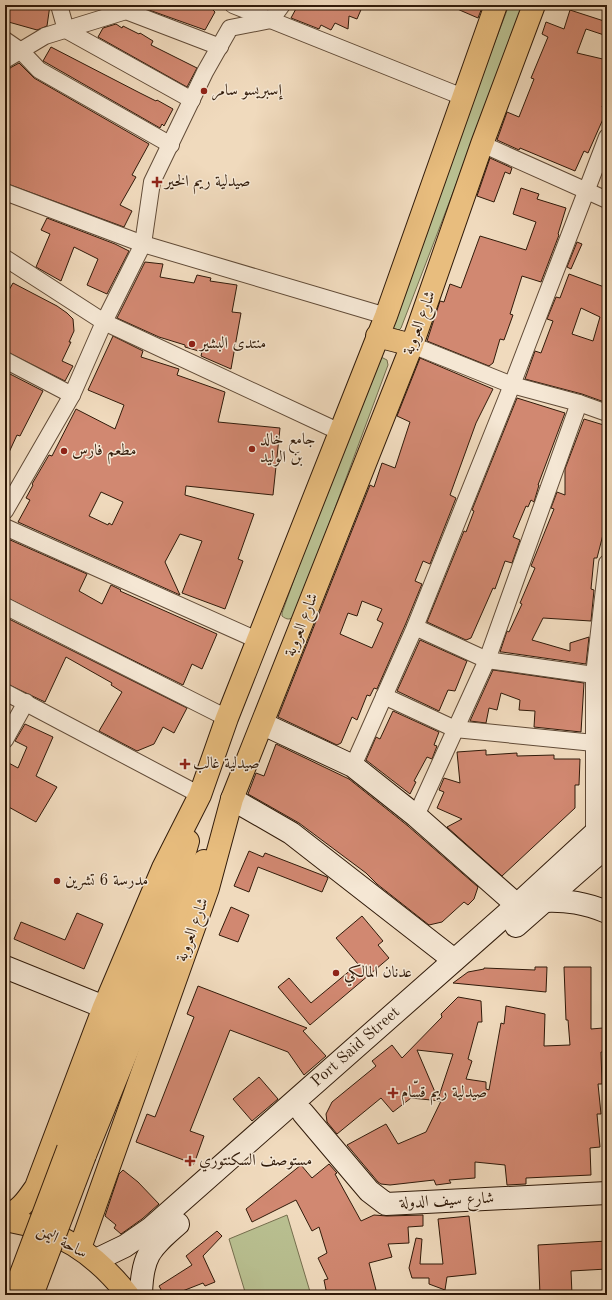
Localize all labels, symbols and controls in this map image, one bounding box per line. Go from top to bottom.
place label: إسبريسو سامر [212,83,283,101]
marker: إسبريسو سامر [199,86,209,96]
place label: صيدلية ريم الخير [163,174,250,195]
marker: صيدلية ريم الخير [152,177,162,187]
street label: شارع العروبة [401,289,443,358]
place label: منتدى البشير [198,336,266,352]
marker: منتدى البشير [187,339,197,349]
place label: جامع خالد بن الوليد [260,432,315,467]
place label: مطعم فارس [72,443,136,465]
marker: جامع خالد بن الوليد [247,444,257,454]
marker: مطعم فارس [59,446,69,456]
street label: شارع العروبة [283,591,325,660]
place label: صيدلية غالب [193,756,260,773]
marker: صيدلية غالب [180,759,190,769]
place label: مدرسة 6 تشرين [65,873,148,890]
marker: مدرسة 6 تشرين [52,876,62,886]
street label: شارع العروبة [174,896,216,965]
place label: عدنان المالكي [344,964,412,987]
marker: عدنان المالكي [331,968,341,978]
street label: Port Said Street [308,1004,403,1090]
place label: صيدلية ريم قسّام [401,1080,487,1106]
marker: صيدلية ريم قسّام [388,1088,398,1098]
place label: مستوصف السكنتوري [199,1151,312,1172]
marker: مستوصف السكنتوري [184,1155,196,1167]
street label: شارع سيف الدولة [398,1191,495,1216]
street label: ساحة اليمن [33,1222,90,1264]

